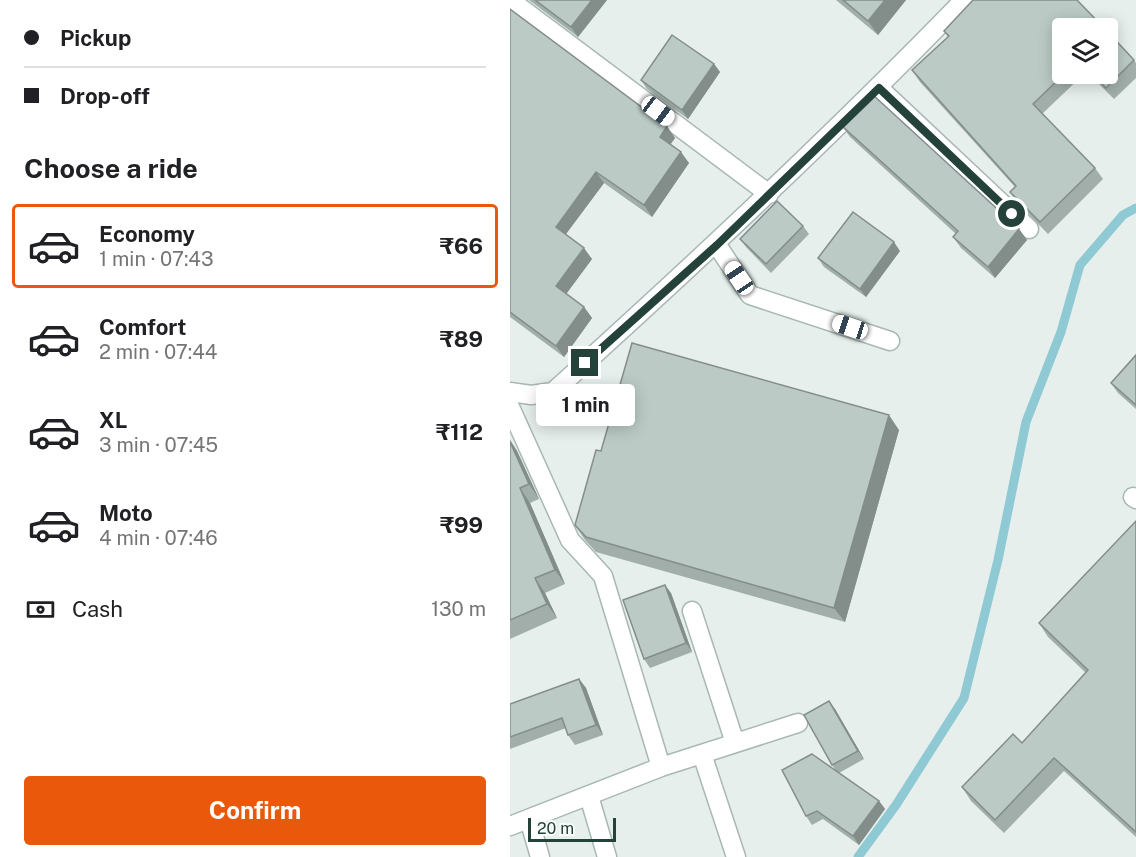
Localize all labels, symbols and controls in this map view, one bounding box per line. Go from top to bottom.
map controls [1052,18,1118,84]
button: layers [1052,18,1118,84]
text: Pickup [60,25,131,51]
text: Drop-off [60,83,150,109]
car [638,93,678,129]
text: Choose a ride [24,152,198,184]
route start [998,200,1025,227]
icon: car [27,219,81,273]
text: Economy [99,221,195,247]
text: ₹66 [440,233,483,259]
text: 1 min · 07:43 [99,247,214,271]
car [721,258,757,298]
icon: car [27,312,81,366]
car [830,313,870,341]
text: Comfort [99,314,186,340]
text: ₹89 [440,326,483,352]
text: 2 min · 07:44 [99,340,217,364]
route end [571,349,598,376]
callout: 1 min [536,384,634,426]
text: 1 min [561,393,610,417]
icon: car [27,405,81,459]
text: XL [99,407,127,433]
text: ₹112 [436,419,483,445]
text: 3 min · 07:45 [99,433,218,457]
icon: car [27,498,81,552]
text: Moto [99,500,153,526]
text: ₹99 [440,512,483,538]
text: 4 min · 07:46 [99,526,218,550]
icon: cash [24,593,57,626]
text: Cash [72,596,123,622]
text: 130 m [431,597,486,621]
button: Confirm [24,776,486,845]
scale bar [528,815,616,842]
text: 20 m [537,819,574,838]

